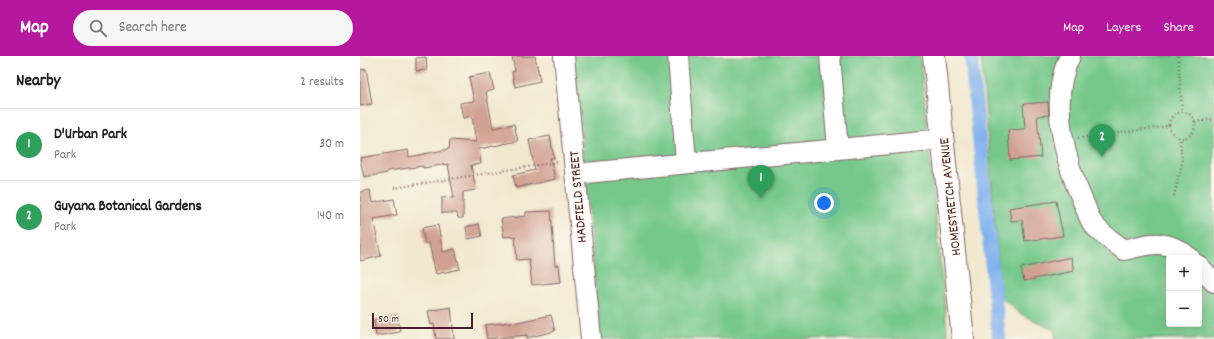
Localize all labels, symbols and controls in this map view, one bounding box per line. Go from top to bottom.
search box [73,10,353,46]
text: Map [20,15,49,42]
icon: search [87,17,109,39]
text: Search here [119,17,187,39]
text: Map [1063,18,1084,38]
text: Layers [1106,18,1141,38]
text: Share [1163,18,1194,38]
text: Nearby [16,70,60,94]
text: 2 results [300,73,344,92]
text: D'Urban Park [54,124,127,146]
pin: 2 [1089,124,1115,157]
text: 1 [28,135,30,154]
text: 30 m [319,135,344,154]
street label: HOMESTRETCH AVENUE [935,136,967,257]
text: Park [54,146,76,165]
street label: HADFIELD STREET [565,150,593,244]
pin: 1 [748,165,774,198]
your location [814,193,834,213]
text: Guyana Botanical Gardens [54,196,202,218]
text: 2 [26,207,32,226]
text: 140 m [317,207,344,226]
text: Park [54,218,76,237]
map controls [1166,255,1202,327]
button: + [1166,255,1202,291]
button: − [1166,291,1202,327]
scale bar [372,311,473,330]
text: 50 m [378,312,399,328]

